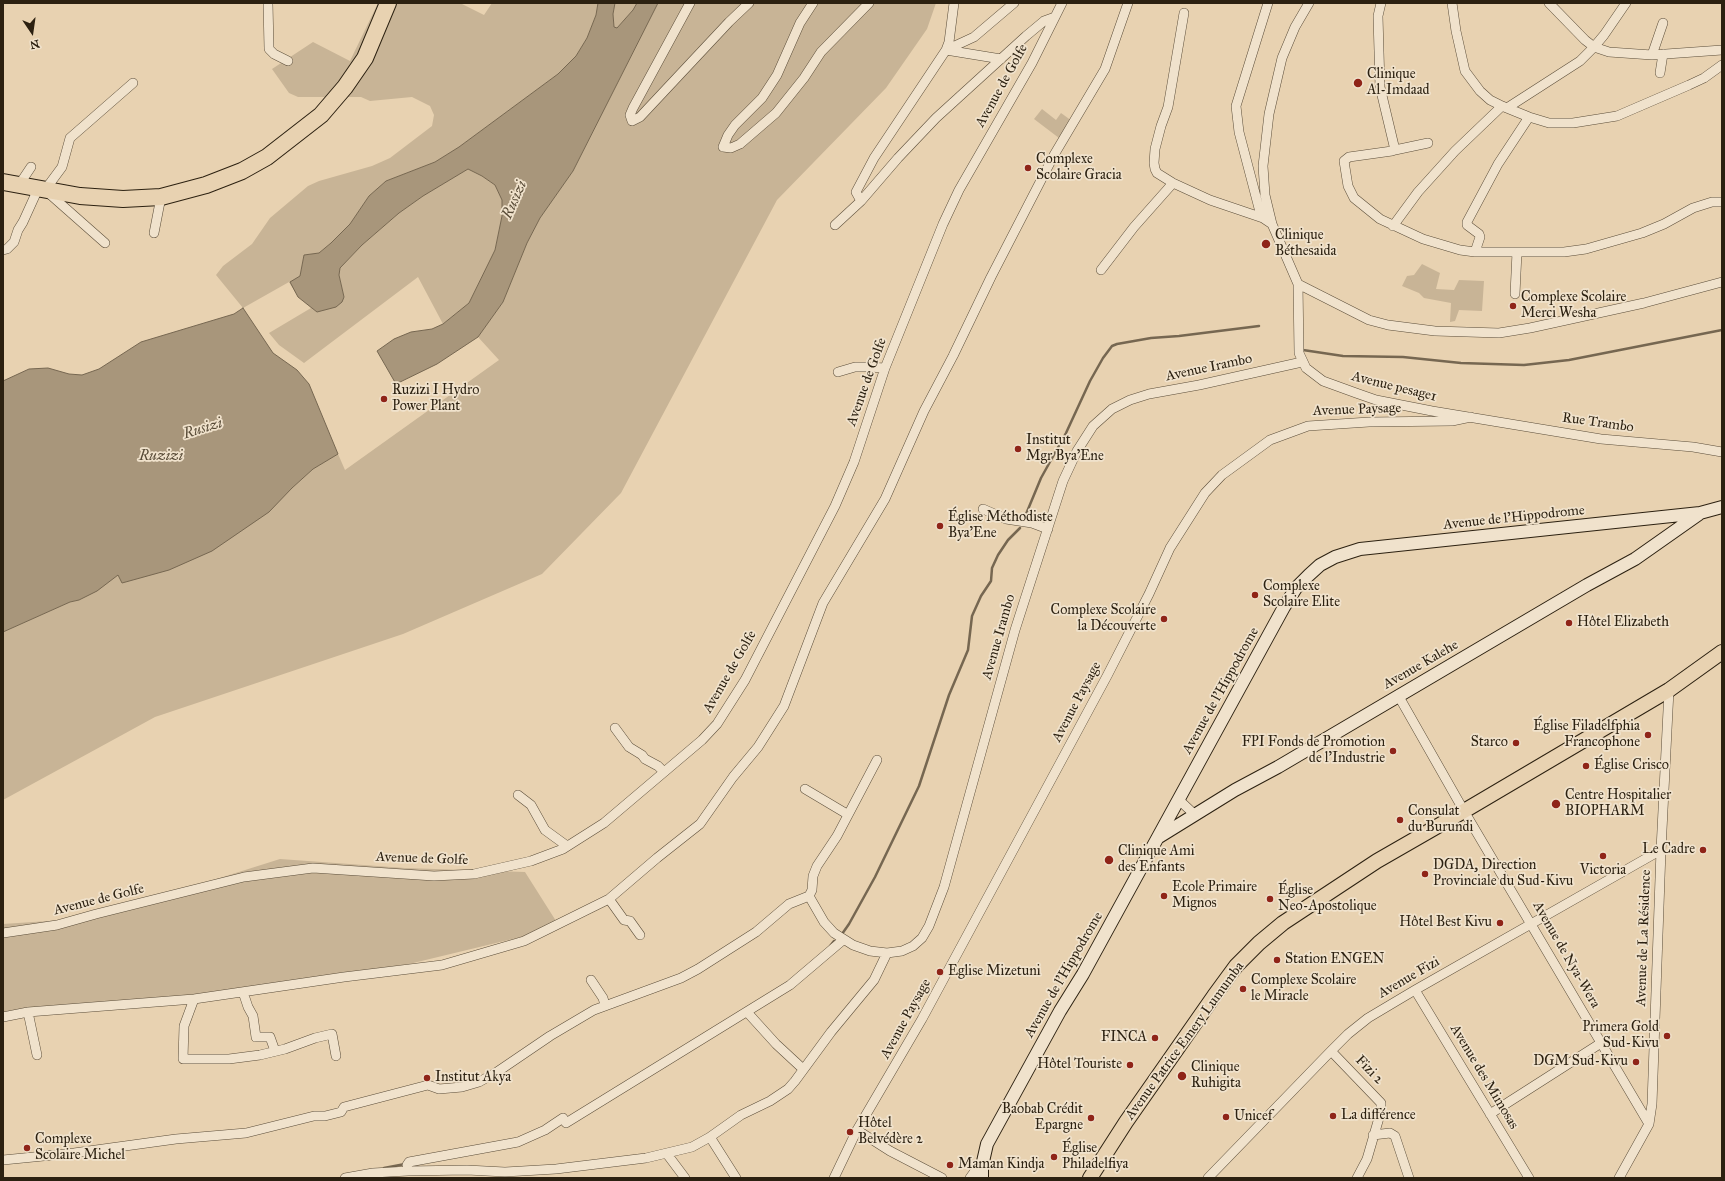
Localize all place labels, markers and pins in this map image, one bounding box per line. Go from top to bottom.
place label: Clinique Al-Imdaad [1367,67,1430,100]
marker: Clinique Al-Imdaad [1352,77,1364,89]
place label: Complexe Scolaire Gracia [1036,152,1122,184]
marker: Complexe Scolaire Gracia [1023,163,1033,173]
place label: Clinique Béthesaida [1275,228,1336,260]
marker: Clinique Béthesaida [1260,238,1272,250]
place label: Complexe Scolaire Merci Wesha [1521,290,1626,322]
marker: Complexe Scolaire Merci Wesha [1508,301,1518,311]
place label: Ruzizi I Hydro Power Plant [392,383,479,416]
marker: Ruzizi I Hydro Power Plant [379,394,389,404]
place label: Institut Mgr Bya'Ene [1026,433,1104,466]
marker: Institut Mgr Bya'Ene [1013,444,1023,454]
place label: Église Méthodiste Bya'Ene [948,510,1053,542]
marker: Église Méthodiste Bya'Ene [935,521,945,531]
place label: Complexe Scolaire Elite [1263,579,1340,612]
marker: Complexe Scolaire Elite [1250,590,1260,600]
place label: Complexe Scolaire la Découverte [1051,603,1156,636]
marker: Complexe Scolaire la Découverte [1159,614,1169,624]
place label: Hôtel Elizabeth [1577,615,1669,631]
marker: Hôtel Elizabeth [1564,618,1574,628]
place label: Église Filadelfphia Francophone [1533,719,1640,752]
marker: Église Filadelfphia Francophone [1643,730,1653,740]
place label: FPI Fonds de Promotion de l'Industrie [1242,735,1385,768]
place label: Starco [1471,735,1508,751]
marker: Starco [1511,738,1521,748]
marker: FPI Fonds de Promotion de l'Industrie [1388,746,1398,756]
place label: Église Crisco [1594,758,1669,774]
marker: Église Crisco [1581,761,1591,771]
place label: Centre Hospitalier BIOPHARM [1565,788,1671,820]
marker: Centre Hospitalier BIOPHARM [1550,798,1562,810]
place label: Consulat du Burundi [1408,804,1473,836]
marker: Consulat du Burundi [1395,815,1405,825]
place label: Le Cadre [1642,842,1695,858]
place label: Clinique Ami des Enfants [1118,844,1195,876]
marker: Le Cadre [1698,845,1708,855]
marker: Victoria [1598,851,1608,861]
marker: Clinique Ami des Enfants [1103,854,1115,866]
place label: DGDA, Direction Provinciale du Sud-Kivu [1433,858,1573,890]
place label: Victoria [1580,863,1626,879]
marker: DGDA, Direction Provinciale du Sud-Kivu [1420,869,1430,879]
place label: Ecole Primaire Mignos [1172,880,1257,912]
place label: Église Neo-Apostolique [1278,883,1377,916]
marker: Ecole Primaire Mignos [1159,891,1169,901]
marker: Église Neo-Apostolique [1265,894,1275,904]
place label: Hôtel Best Kivu [1399,915,1492,931]
marker: Hôtel Best Kivu [1495,918,1505,928]
place label: Station ENGEN [1285,952,1384,968]
marker: Station ENGEN [1272,955,1282,965]
place label: Eglise Mizetuni [948,964,1041,980]
marker: Eglise Mizetuni [935,967,945,977]
place label: Complexe Scolaire le Miracle [1251,973,1356,1006]
marker: Complexe Scolaire le Miracle [1238,984,1248,994]
place label: Primera Gold Sud-Kivu [1582,1020,1659,1052]
place label: FINCA [1101,1030,1147,1046]
marker: Primera Gold Sud-Kivu [1662,1031,1672,1041]
marker: FINCA [1150,1033,1160,1043]
place label: DGM Sud-Kivu [1533,1054,1628,1070]
place label: Hôtel Touriste [1037,1057,1122,1073]
marker: DGM Sud-Kivu [1631,1057,1641,1067]
marker: Hôtel Touriste [1125,1060,1135,1070]
place label: Clinique Ruhigita [1191,1060,1241,1092]
place label: Institut Akya [435,1070,511,1086]
marker: Clinique Ruhigita [1176,1070,1188,1082]
marker: Institut Akya [422,1073,432,1083]
place label: Baobab Crédit Epargne [1002,1102,1083,1134]
place label: La différence [1341,1108,1416,1124]
place label: Unicef [1234,1109,1273,1125]
marker: La différence [1328,1111,1338,1121]
marker: Unicef [1221,1112,1231,1122]
marker: Baobab Crédit Epargne [1086,1113,1096,1123]
place label: Hôtel Belvédère 2 [858,1116,923,1148]
marker: Hôtel Belvédère 2 [845,1127,855,1137]
place label: Complexe Scolaire Michel [35,1132,125,1164]
place label: Église Philadelfiya [1062,1141,1129,1174]
marker: Complexe Scolaire Michel [22,1143,32,1153]
marker: Église Philadelfiya [1049,1152,1059,1162]
place label: Maman Kindja [958,1157,1044,1173]
marker: Maman Kindja [945,1160,955,1170]

